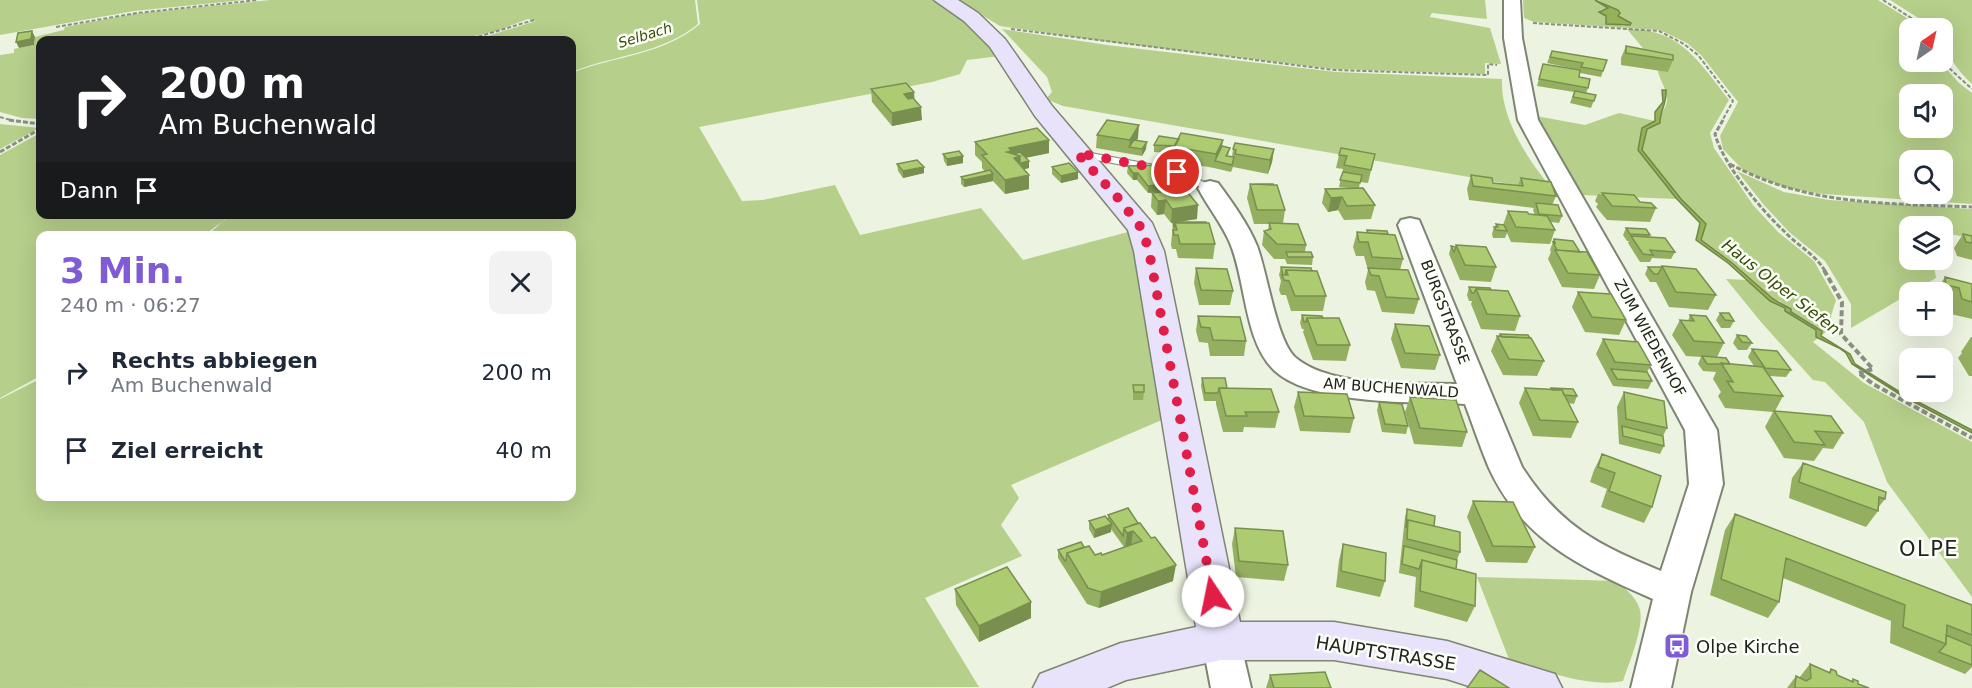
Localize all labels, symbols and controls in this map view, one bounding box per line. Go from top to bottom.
north arrow [1899,18,1953,72]
map controls [1899,18,1953,402]
water label: Selbach [616,19,674,51]
text: 200 m [159,59,305,108]
icon: right [60,60,138,138]
button: sound [1899,84,1953,138]
text: Am Buchenwald [159,109,377,140]
pin [1151,146,1202,197]
button: search [1899,150,1953,204]
icon: arrive [1160,155,1193,188]
icon: arrive [130,174,163,207]
text: Dann [60,178,118,203]
button: layers [1899,216,1953,270]
water label: Haus Olper Siefen [1718,235,1844,339]
text: 3 Min. [60,250,185,291]
button: close [489,251,552,314]
street label: BURGSTRASSE [1417,257,1473,367]
street label: ZUM WIEDENHOF [1610,276,1690,400]
button: + [1899,282,1953,336]
text: 240 m · 06:27 [60,293,201,317]
text: Rechts abbiegen [111,348,318,373]
button: − [1899,348,1953,402]
icon: right [60,356,93,389]
text: 200 m [482,360,552,385]
text: Am Buchenwald [111,373,272,397]
street label: AM BUCHENWALD [1323,374,1459,402]
icon: arrive [60,434,93,467]
text: Ziel erreicht [111,438,263,463]
text: 40 m [496,438,552,463]
district label: OLPE [1899,537,1959,561]
position arrow [1181,564,1245,628]
bus stop icon: Olpe Kirche [1662,631,1692,661]
street label: HAUPTSTRASSE [1314,632,1458,674]
place label: Olpe Kirche [1696,636,1800,657]

